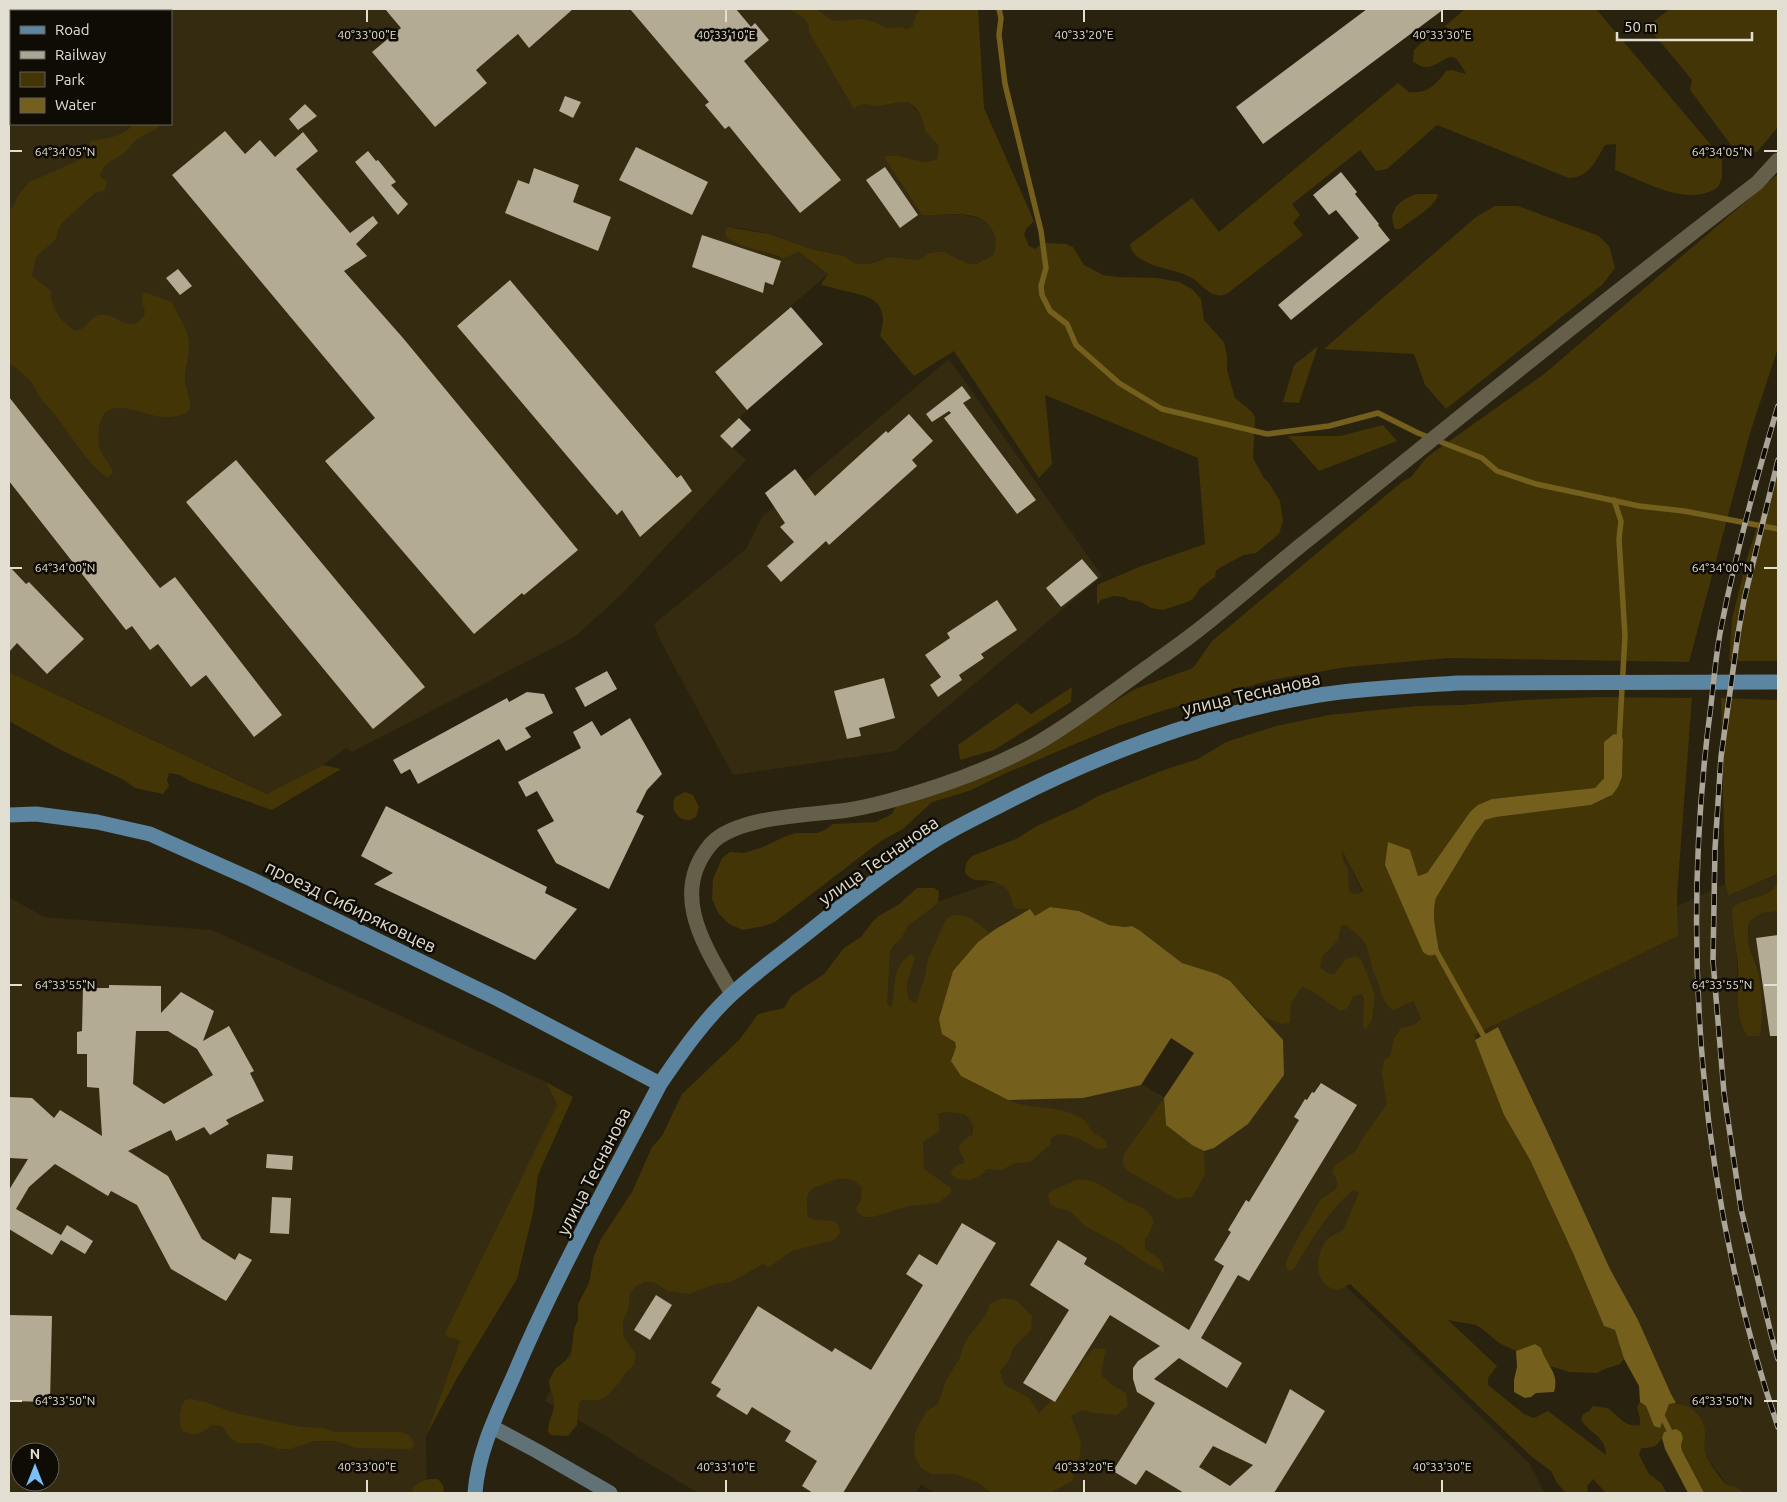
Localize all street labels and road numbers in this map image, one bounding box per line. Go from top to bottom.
street label: улица Теснанова [1180,667,1322,719]
street label: улица Теснанова [815,811,941,909]
street label: проезд Сибиряковцев [262,856,440,956]
street label: улица Теснанова [552,1104,634,1238]

